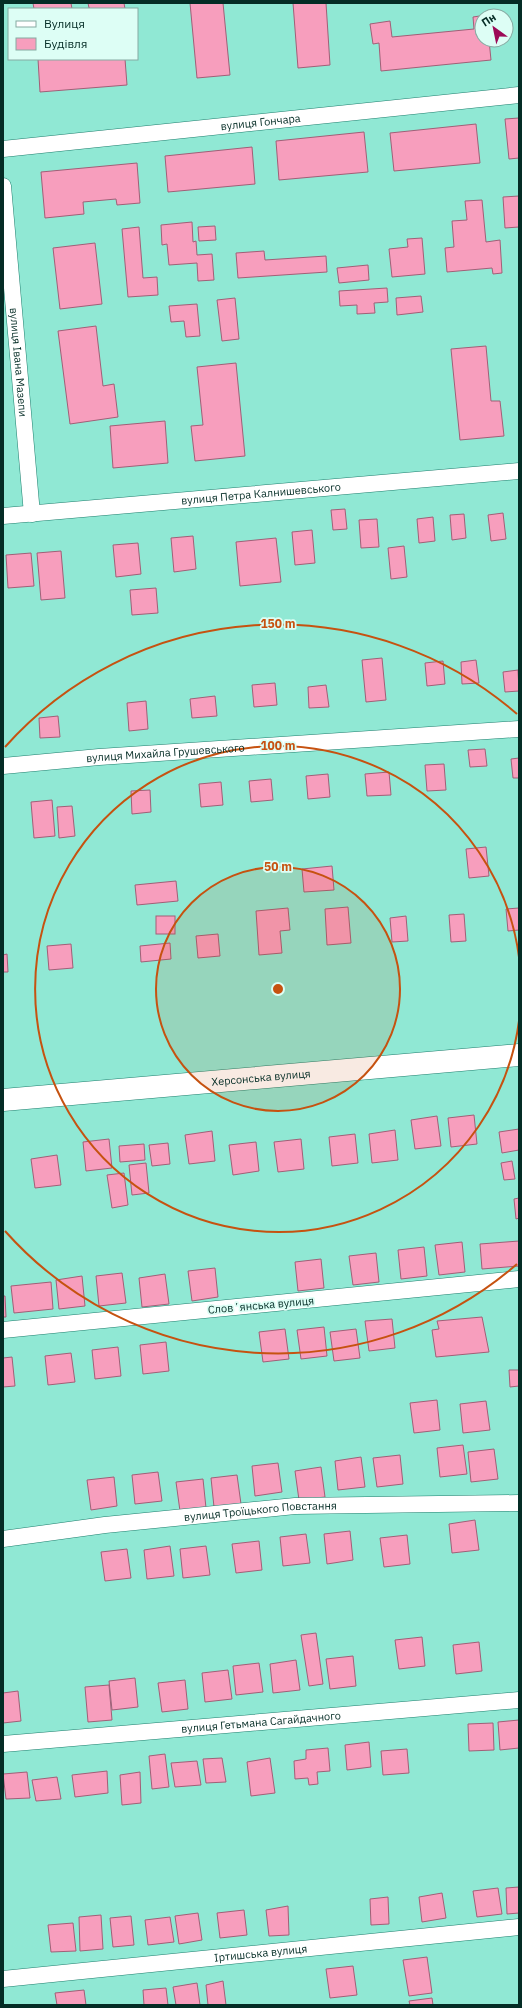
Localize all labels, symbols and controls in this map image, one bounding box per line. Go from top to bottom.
legend [8,8,138,60]
north arrow [474,8,514,48]
text: Пн [479,10,498,29]
text: Вулиця [44,16,85,31]
text: Будівля [44,36,87,51]
street label: вулиця Гончара [220,111,301,133]
street label: вулиця Івана Мазепи [7,307,30,418]
street label: вулиця Петра Калнишевського [181,480,341,507]
text: 150 m [260,616,296,631]
text: 100 m [260,738,296,753]
street label: вулиця Михайла Грушевського [86,740,245,765]
text: 50 m [264,859,292,874]
centre of rings [271,982,285,996]
street label: Херсонська вулиця [211,1066,311,1089]
street label: Словʼянська вулиця [207,1293,315,1317]
street label: вулиця Троїцького Повстання [183,1498,337,1524]
street label: вулиця Гетьмана Сагайдачного [181,1708,341,1736]
street label: Іртишська вулиця [214,1941,308,1965]

